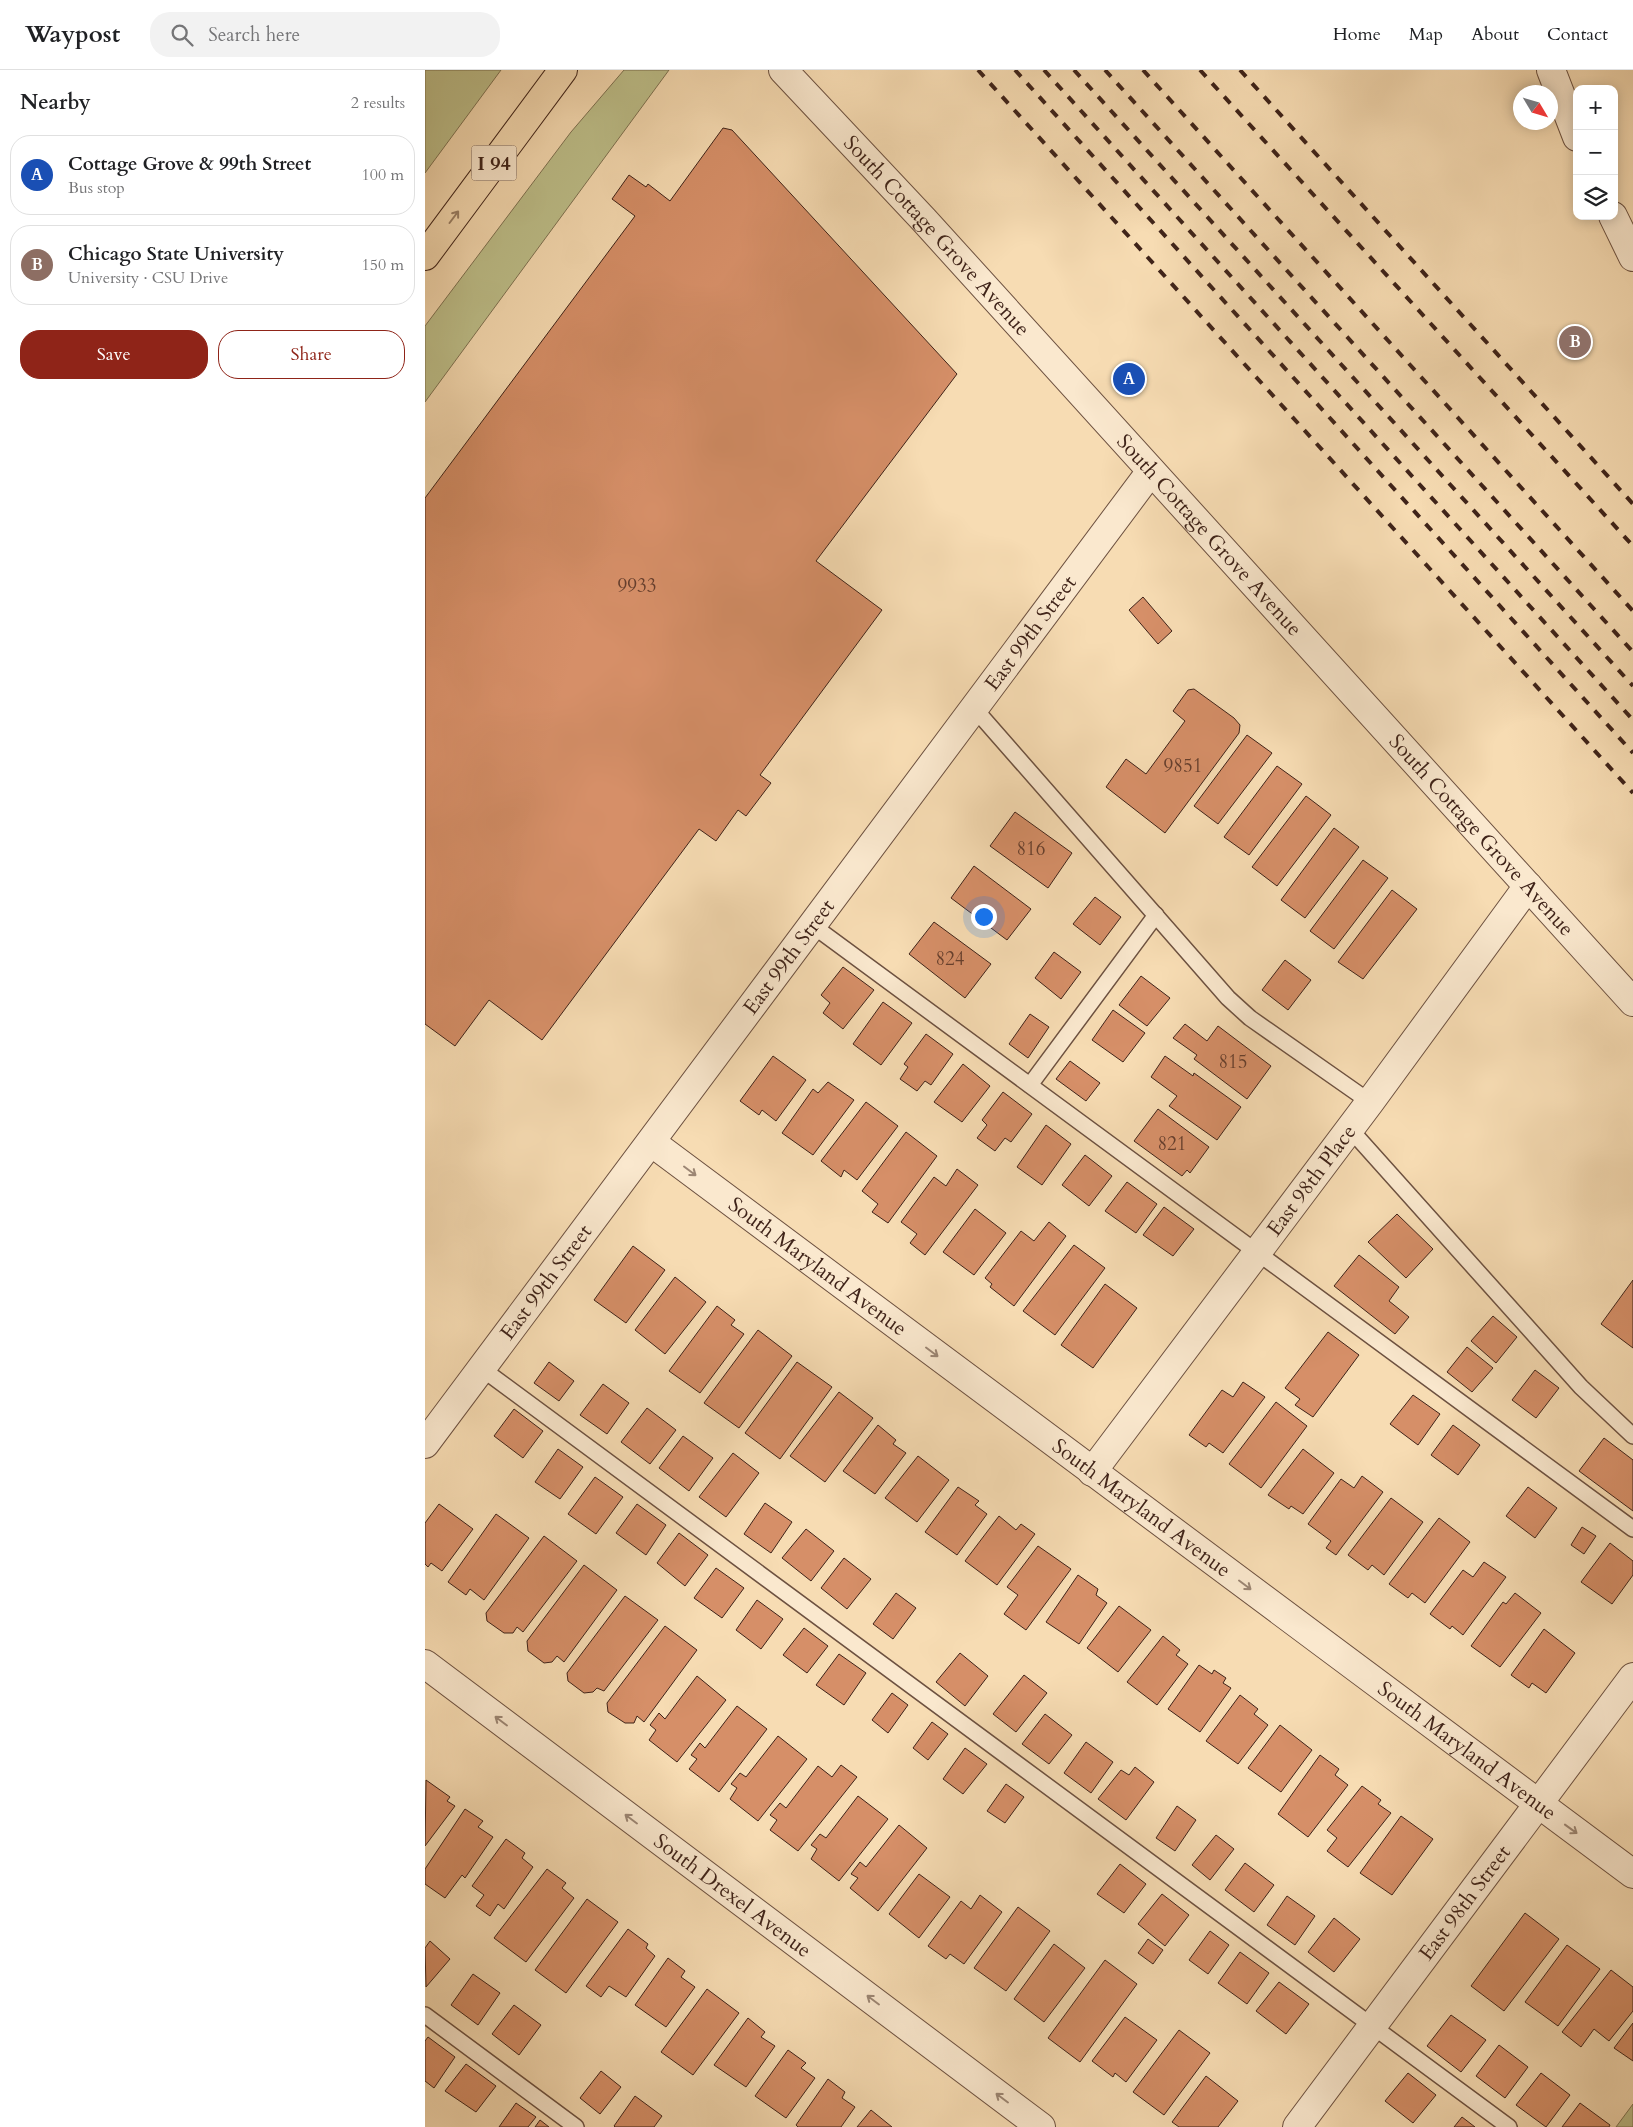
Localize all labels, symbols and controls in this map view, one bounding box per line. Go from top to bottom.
search box [150,12,500,57]
text: Waypost [25,18,120,51]
icon: search [168,21,196,49]
text: Search here [208,22,300,48]
text: Home [1333,22,1381,47]
text: Map [1409,22,1443,47]
text: About [1471,22,1519,47]
text: Contact [1547,22,1608,47]
north arrow [1513,85,1558,130]
map controls [1573,85,1618,220]
button: + [1573,85,1618,130]
text: Nearby [20,88,91,117]
text: 2 results [351,92,405,114]
street label: South Cottage Grove Avenue [837,129,1037,342]
button: − [1573,130,1618,175]
road number: I 94 [471,146,517,180]
text: Cottage Grove & 99th Street [68,151,311,177]
text: A [31,164,43,186]
text: 100 m [362,164,404,186]
button: layers [1573,175,1618,220]
text: Bus stop [68,177,125,199]
one-way arrow [449,210,459,224]
text: Chicago State University [68,241,284,267]
text: B [31,254,43,276]
text: 150 m [362,254,404,276]
text: University · CSU Drive [68,267,228,289]
pin: B [1559,323,1591,361]
button: Save [20,330,208,379]
button: Share [218,330,405,379]
pin: A [1113,360,1145,398]
street label: South Cottage Grove Avenue [1110,428,1309,642]
street label: East 99th Street [978,569,1083,697]
house number: 9933 [618,573,656,599]
street label: South Cottage Grove Avenue [1382,728,1581,942]
house number: 9851 [1164,753,1202,779]
house number: 816 [1016,836,1046,862]
street label: East 99th Street [736,893,841,1020]
your location [971,904,997,930]
house number: 824 [935,946,965,972]
house number: 815 [1218,1049,1248,1075]
street label: East 98th Place [1260,1118,1363,1242]
house number: 821 [1157,1131,1187,1157]
one-way arrow [683,1166,697,1176]
street label: South Maryland Avenue [722,1190,913,1343]
street label: East 99th Street [493,1218,599,1346]
one-way arrow [925,1347,939,1357]
street label: South Maryland Avenue [1046,1432,1237,1584]
one-way arrow [1238,1580,1252,1590]
street label: South Maryland Avenue [1372,1674,1563,1827]
one-way arrow [494,1716,508,1726]
one-way arrow [625,1813,638,1824]
one-way arrow [1564,1823,1577,1834]
street label: South Drexel Avenue [648,1826,818,1964]
street label: East 98th Street [1412,1839,1517,1966]
one-way arrow [866,1995,880,2005]
one-way arrow [996,2092,1009,2103]

